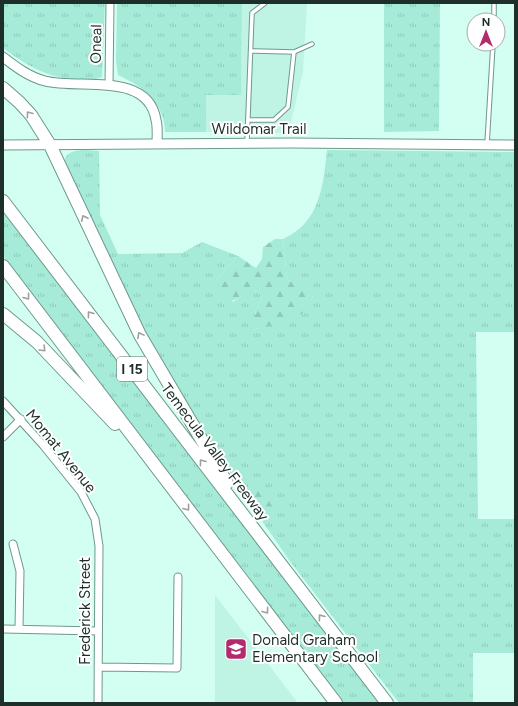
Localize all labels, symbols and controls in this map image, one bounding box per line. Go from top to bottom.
north arrow [466,12,506,52]
text: N [482,16,490,29]
street label: Oneal [87,24,105,64]
one-way arrow [26,111,34,118]
street label: Wildomar Trail [212,120,306,138]
one-way arrow [81,215,89,222]
one-way arrow [22,292,29,299]
one-way arrow [87,311,94,318]
one-way arrow [137,332,145,339]
one-way arrow [38,344,46,352]
road number: I 15 [117,357,147,381]
street label: Temecula Valley Freeway [157,380,273,524]
street label: Momat Avenue [22,406,100,496]
one-way arrow [200,459,207,466]
one-way arrow [182,503,189,510]
street label: Frederick Street [76,557,94,665]
one-way arrow [261,606,268,613]
one-way arrow [318,614,325,621]
place label: Donald Graham Elementary School [252,631,378,666]
school or university icon: Donald Graham Elementary School [223,636,249,662]

